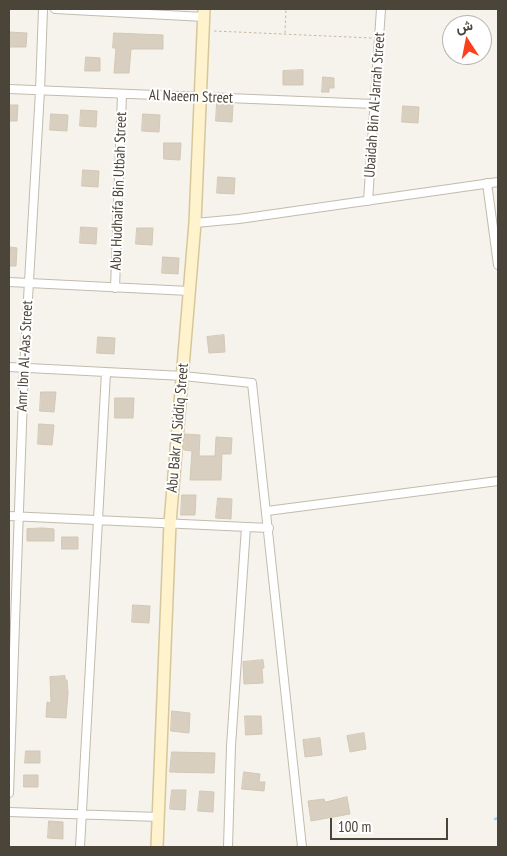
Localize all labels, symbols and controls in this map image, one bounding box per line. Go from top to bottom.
north arrow [442,15,492,65]
text: ش [454,16,474,37]
street label: Ubaidah Bin Al-Jarrah Street [361,32,389,178]
street label: Al Naeem Street [149,87,233,107]
street label: Abu Hudhaifa Bin Utbah Street [107,111,131,271]
street label: Amr Ibn Al-Aas Street [13,300,37,412]
street label: Abu Bakr Al Siddiq Street [163,363,193,493]
scale bar [332,808,450,840]
text: 100 m [338,817,371,836]

